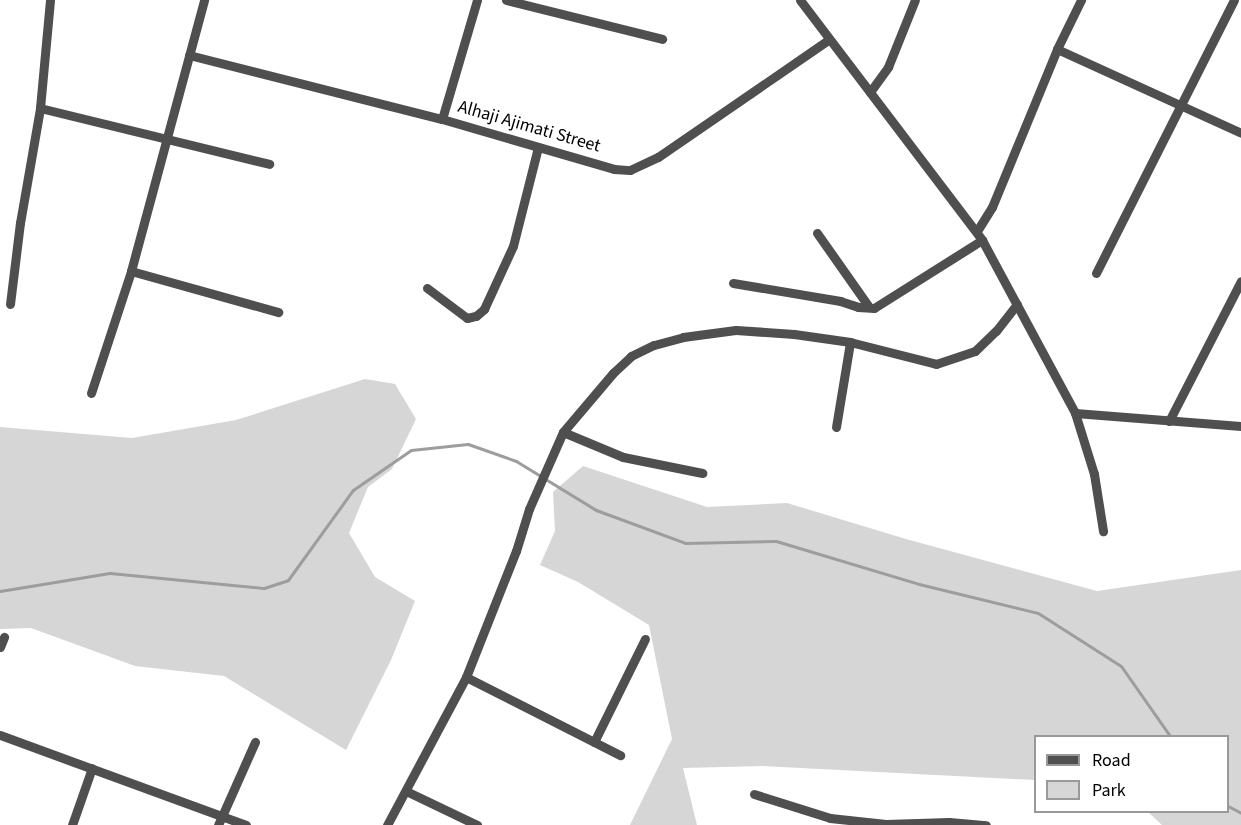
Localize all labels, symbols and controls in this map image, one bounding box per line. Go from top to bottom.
street label: Alhaji Ajimati Street [455,96,603,158]
legend [1034,735,1229,813]
text: Road [1092,748,1131,773]
text: Park [1092,778,1126,803]

